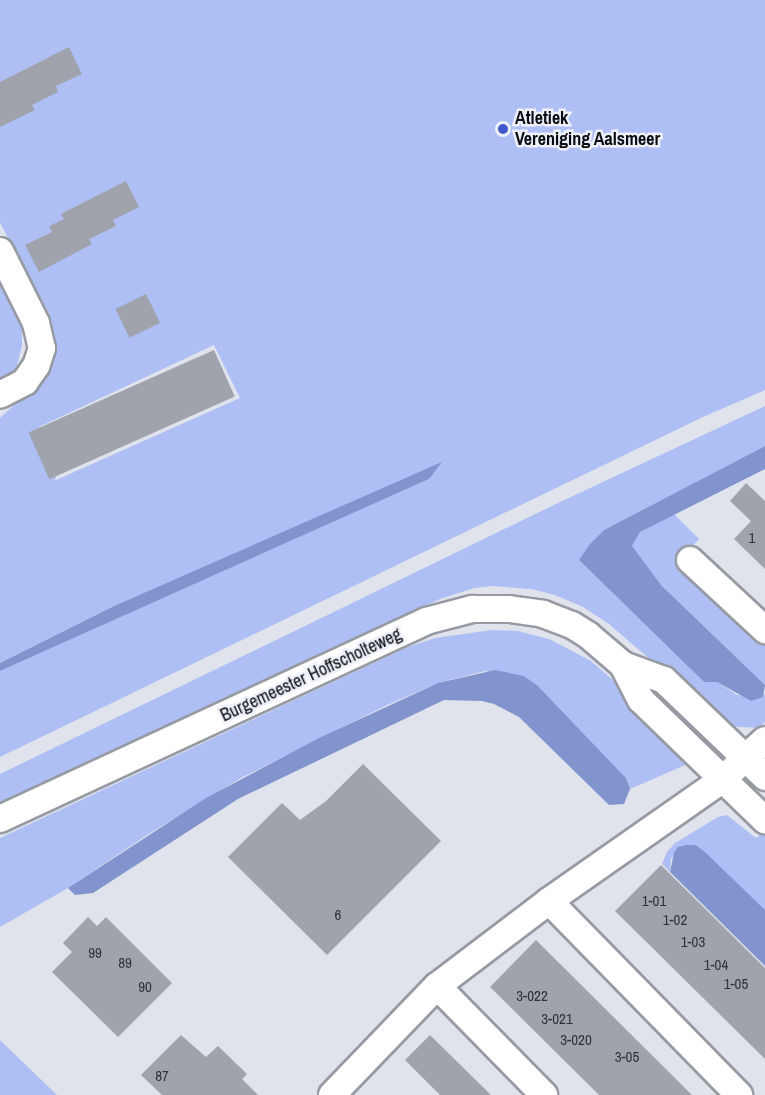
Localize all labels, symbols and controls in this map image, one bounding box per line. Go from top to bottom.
place label: Atletiek Vereniging Aalsmeer [515,108,661,150]
marker: Atletiek Vereniging Aalsmeer [496,122,510,136]
house number: 1 [749,529,755,547]
street label: Burgemeester Hoffscholteweg [217,623,405,727]
house number: 1-01 [642,892,666,910]
house number: 6 [335,906,341,924]
house number: 1-02 [663,911,687,929]
house number: 1-03 [681,933,705,951]
house number: 99 [88,944,102,962]
house number: 89 [118,954,132,972]
house number: 1-04 [704,956,728,974]
house number: 1-05 [724,975,748,993]
house number: 90 [138,978,152,996]
house number: 3-022 [516,987,548,1005]
house number: 3-021 [541,1010,573,1028]
house number: 3-020 [560,1031,592,1049]
house number: 3-05 [615,1048,639,1066]
house number: 87 [155,1067,169,1085]

